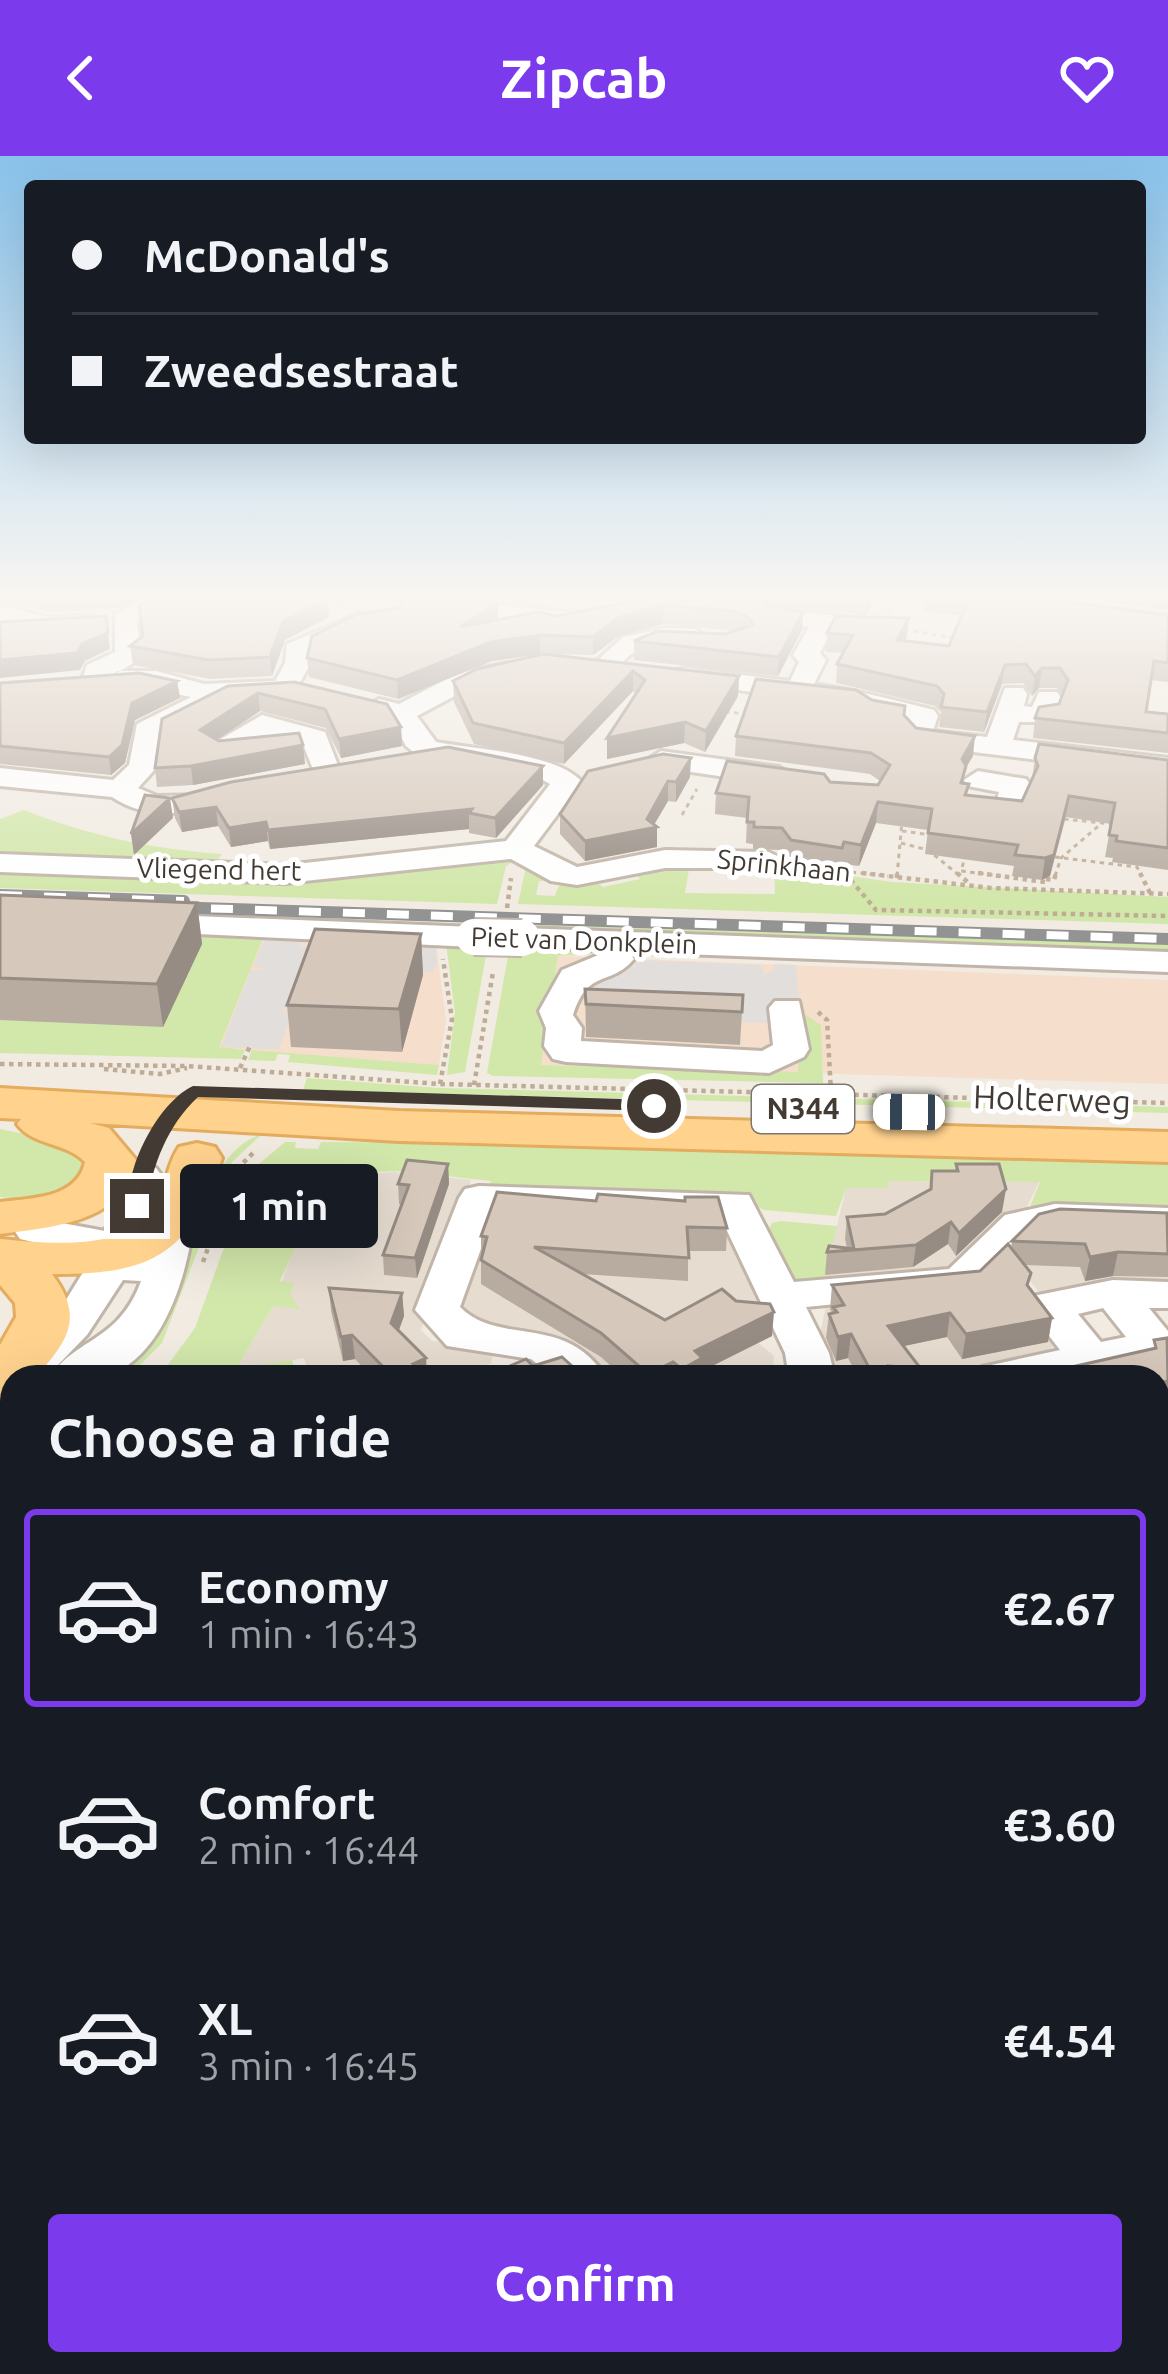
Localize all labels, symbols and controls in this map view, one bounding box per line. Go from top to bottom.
icon: back [48,45,114,111]
icon: heart [1054,45,1120,111]
text: Zipcab [500,48,668,108]
text: McDonald's [144,230,390,281]
text: Zweedsestraat [144,345,459,396]
street label: Sprinkhaan [716,843,852,887]
street label: Vliegend hert [136,853,302,885]
street label: Piet van Donkplein [470,921,698,959]
street label: Holterweg [972,1077,1132,1120]
route start [627,1079,681,1133]
road number: N344 [752,1085,854,1133]
car [873,1093,945,1131]
callout: 1 min [179,1164,377,1248]
route end [110,1179,164,1233]
text: 1 min [230,1184,328,1227]
text: Choose a ride [48,1407,391,1467]
icon: car [54,1554,162,1662]
text: Economy [198,1561,389,1612]
text: €2.67 [1003,1583,1116,1634]
text: 1 min · 16:43 [198,1612,419,1655]
icon: car [54,1770,162,1878]
text: Comfort [198,1777,375,1828]
text: €3.60 [1003,1799,1116,1850]
text: 2 min · 16:44 [198,1828,419,1871]
icon: car [54,1986,162,2094]
text: XL [198,1993,252,2044]
text: €4.54 [1003,2015,1116,2066]
text: 3 min · 16:45 [198,2044,419,2087]
button: Confirm [48,2214,1122,2352]

